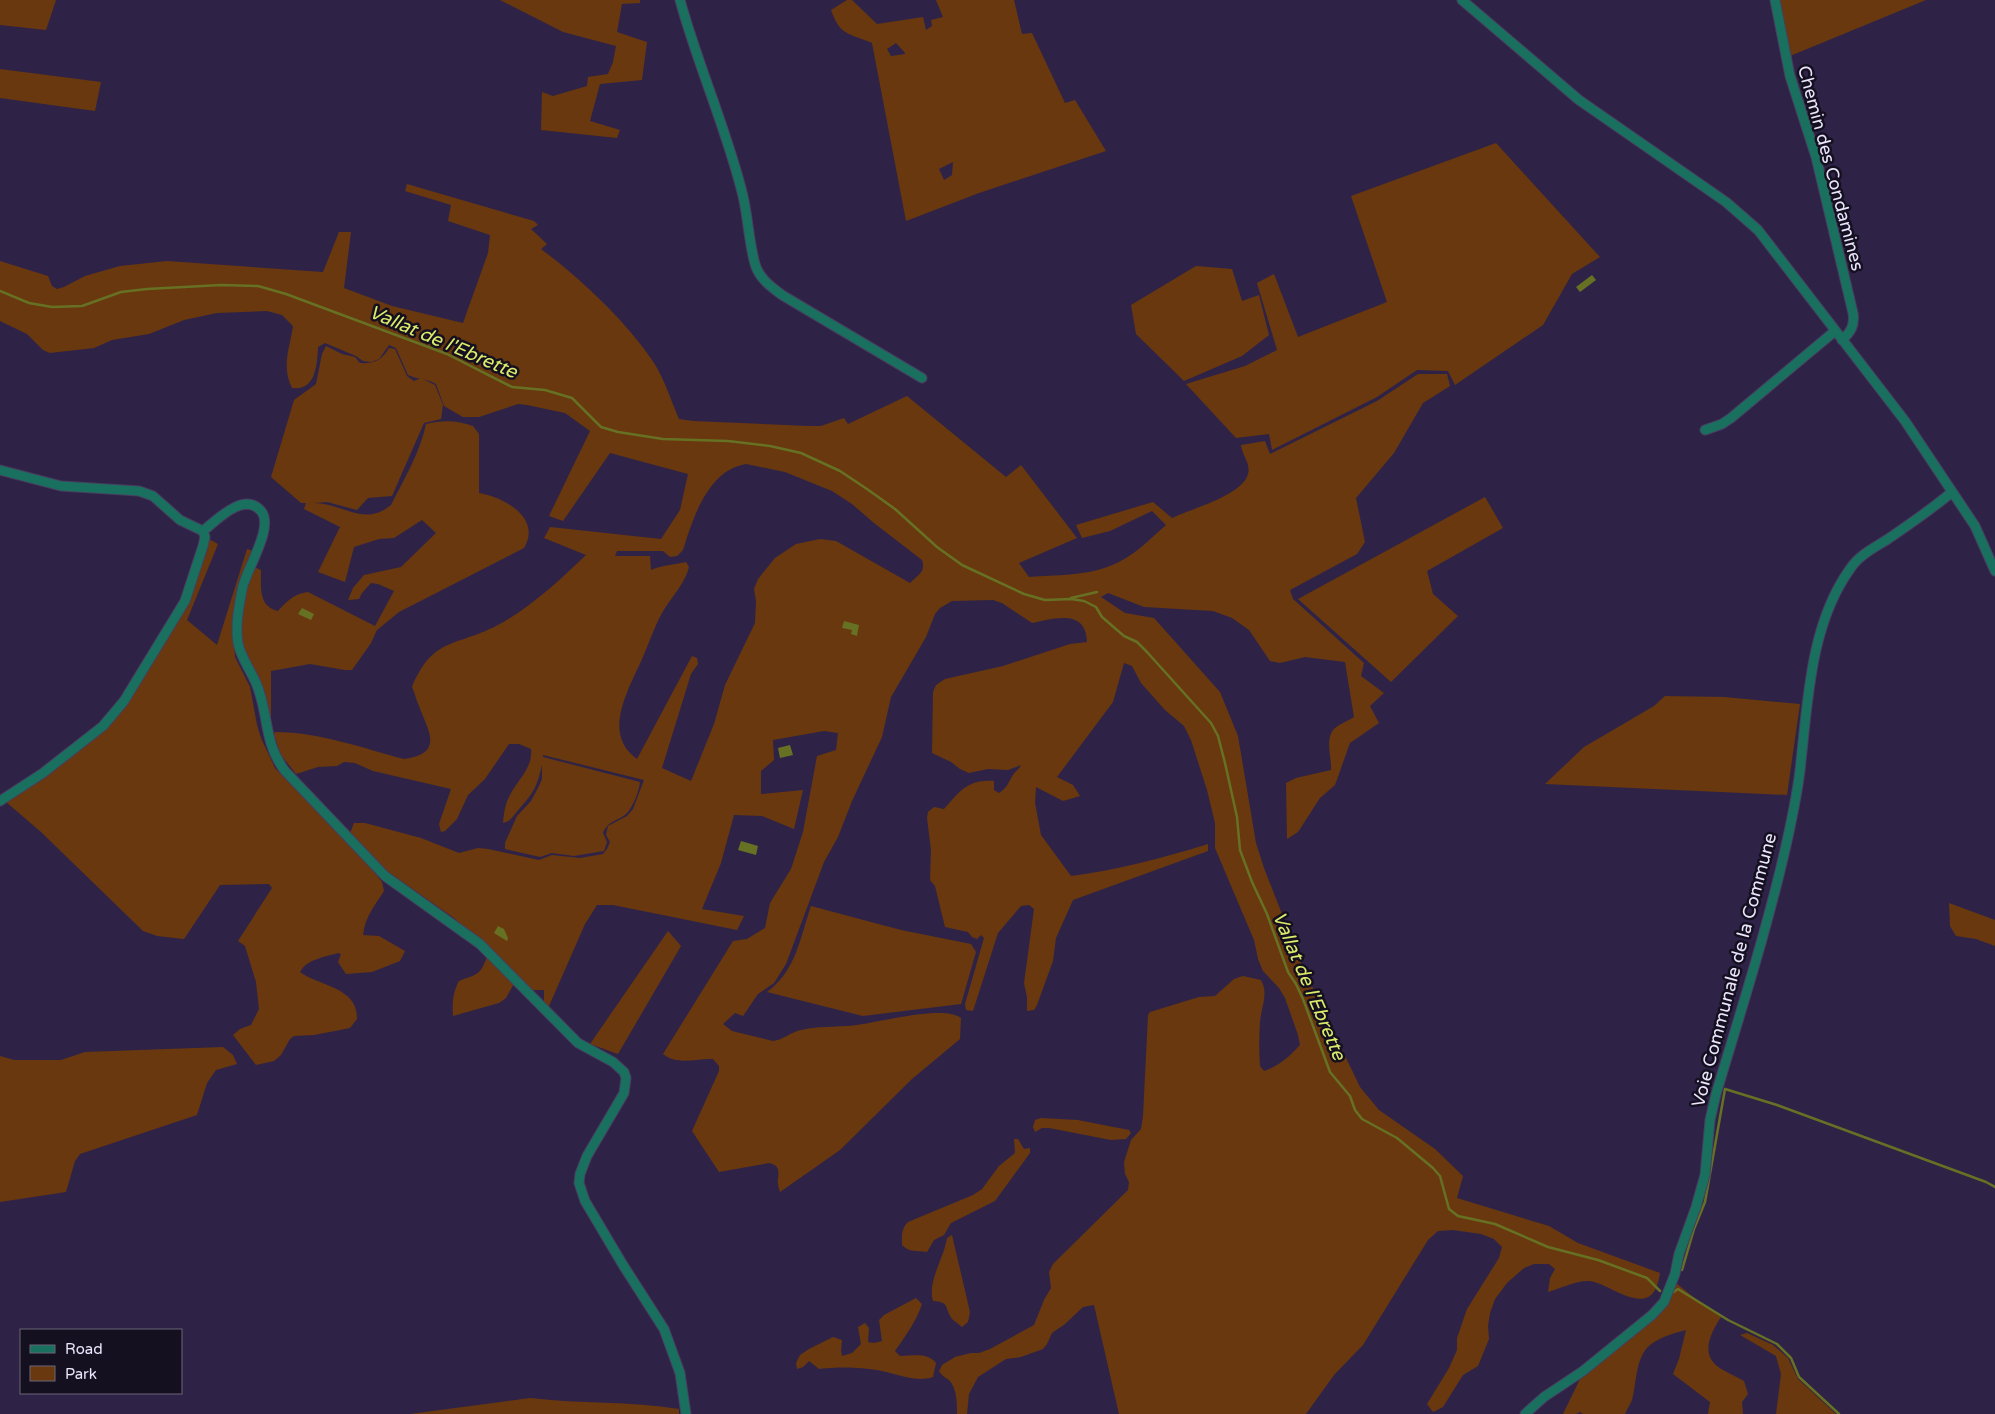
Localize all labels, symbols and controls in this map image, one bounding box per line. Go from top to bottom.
street label: Chemin des Condamines [1793,63,1869,273]
water label: Vallat de l'Ebrette [366,301,521,384]
street label: Voie Communale de la Commune [1687,830,1781,1110]
water label: Vallat de l'Ebrette [1268,909,1351,1064]
legend [20,1329,182,1394]
text: Road [65,1340,103,1358]
text: Park [65,1365,97,1383]

